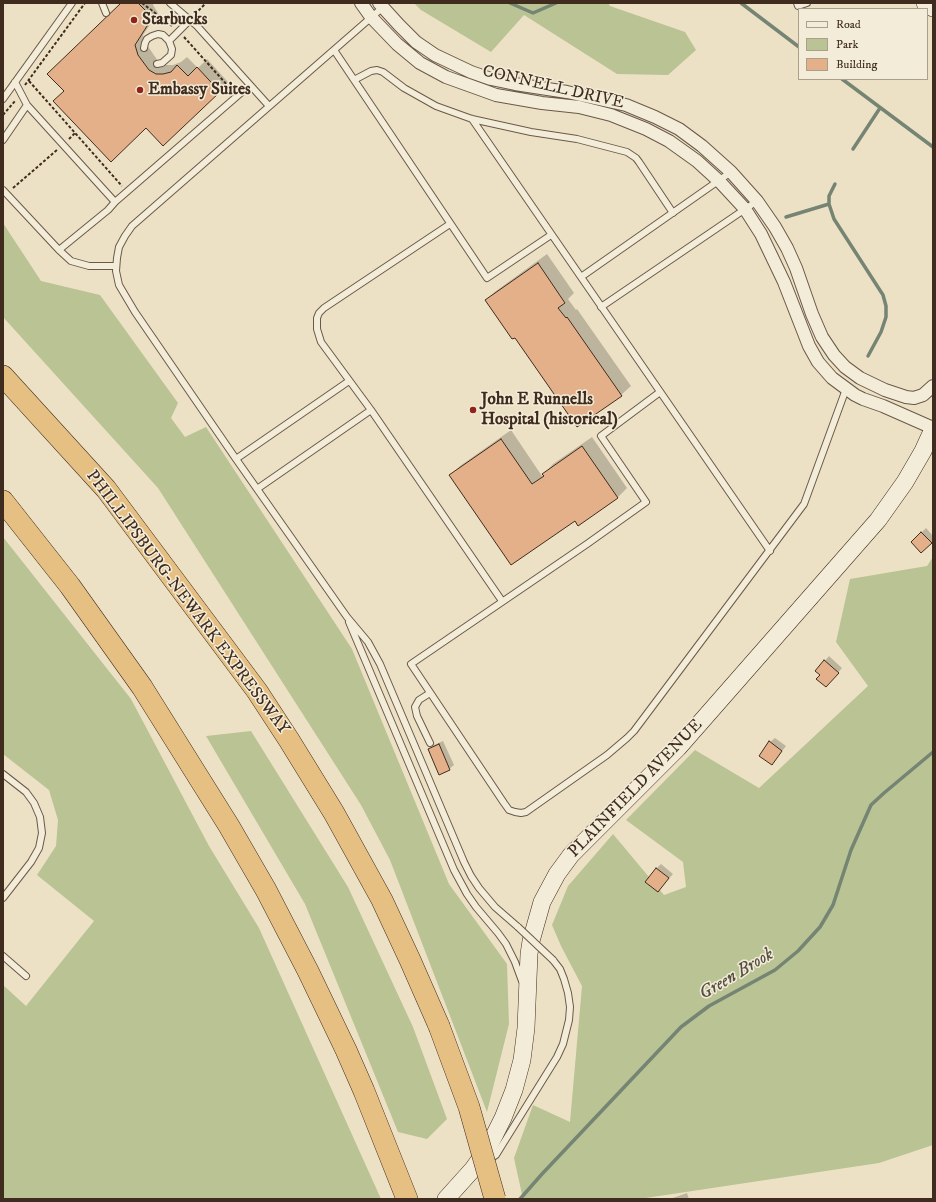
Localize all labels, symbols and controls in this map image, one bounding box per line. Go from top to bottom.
legend [798,8,928,80]
place label: Starbucks [142,10,208,30]
marker: Starbucks [129,15,139,25]
text: Road [836,17,861,32]
text: Park [836,37,858,52]
text: Building [836,57,877,72]
street label: CONNELL DRIVE [480,62,626,114]
place label: Embassy Suites [148,80,251,100]
marker: Embassy Suites [135,85,145,95]
place label: John E Runnells Hospital (historical) [481,390,618,430]
marker: John E Runnells Hospital (historical) [468,405,478,415]
street label: PHILLIPSBURG-NEWARK EXPRESSWAY [81,467,293,739]
street label: PLAINFIELD AVENUE [565,716,707,862]
water label: Green Brook [696,944,778,1006]

